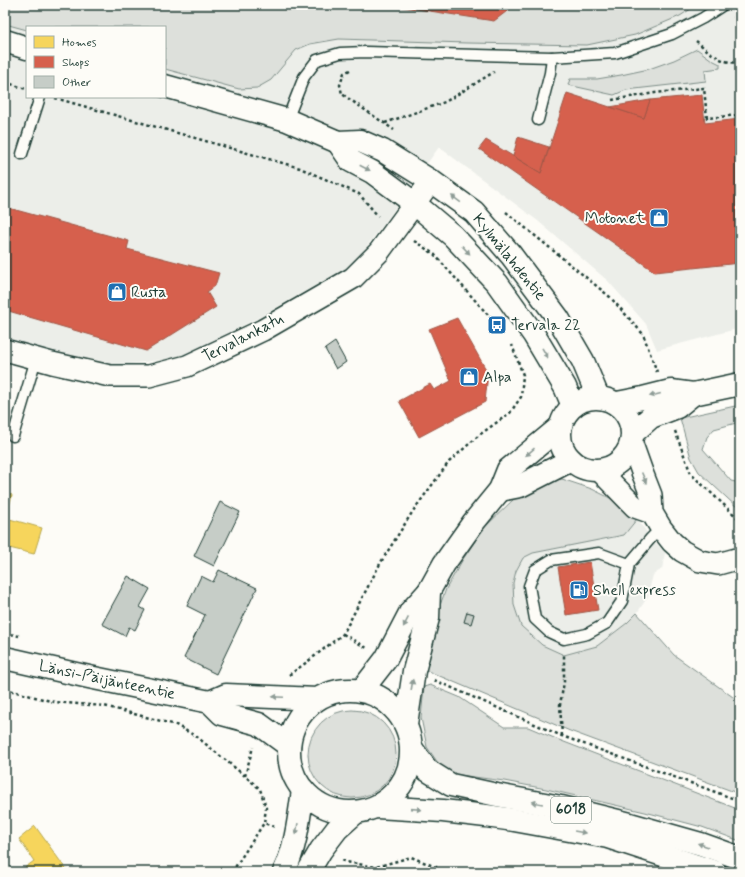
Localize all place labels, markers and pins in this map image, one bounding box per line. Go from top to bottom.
shop icon: Motonet [648,207,670,229]
place label: Motonet [585,208,646,229]
shop icon: Rusta [106,281,128,303]
place label: Rusta [131,282,167,303]
bus stop icon: Tervala 22 [486,314,508,336]
place label: Tervala 22 [511,315,581,336]
shop icon: Alpa [458,366,480,388]
place label: Alpa [483,367,512,388]
fuel station icon: Shell express [568,579,590,601]
place label: Shell express [593,580,676,601]

